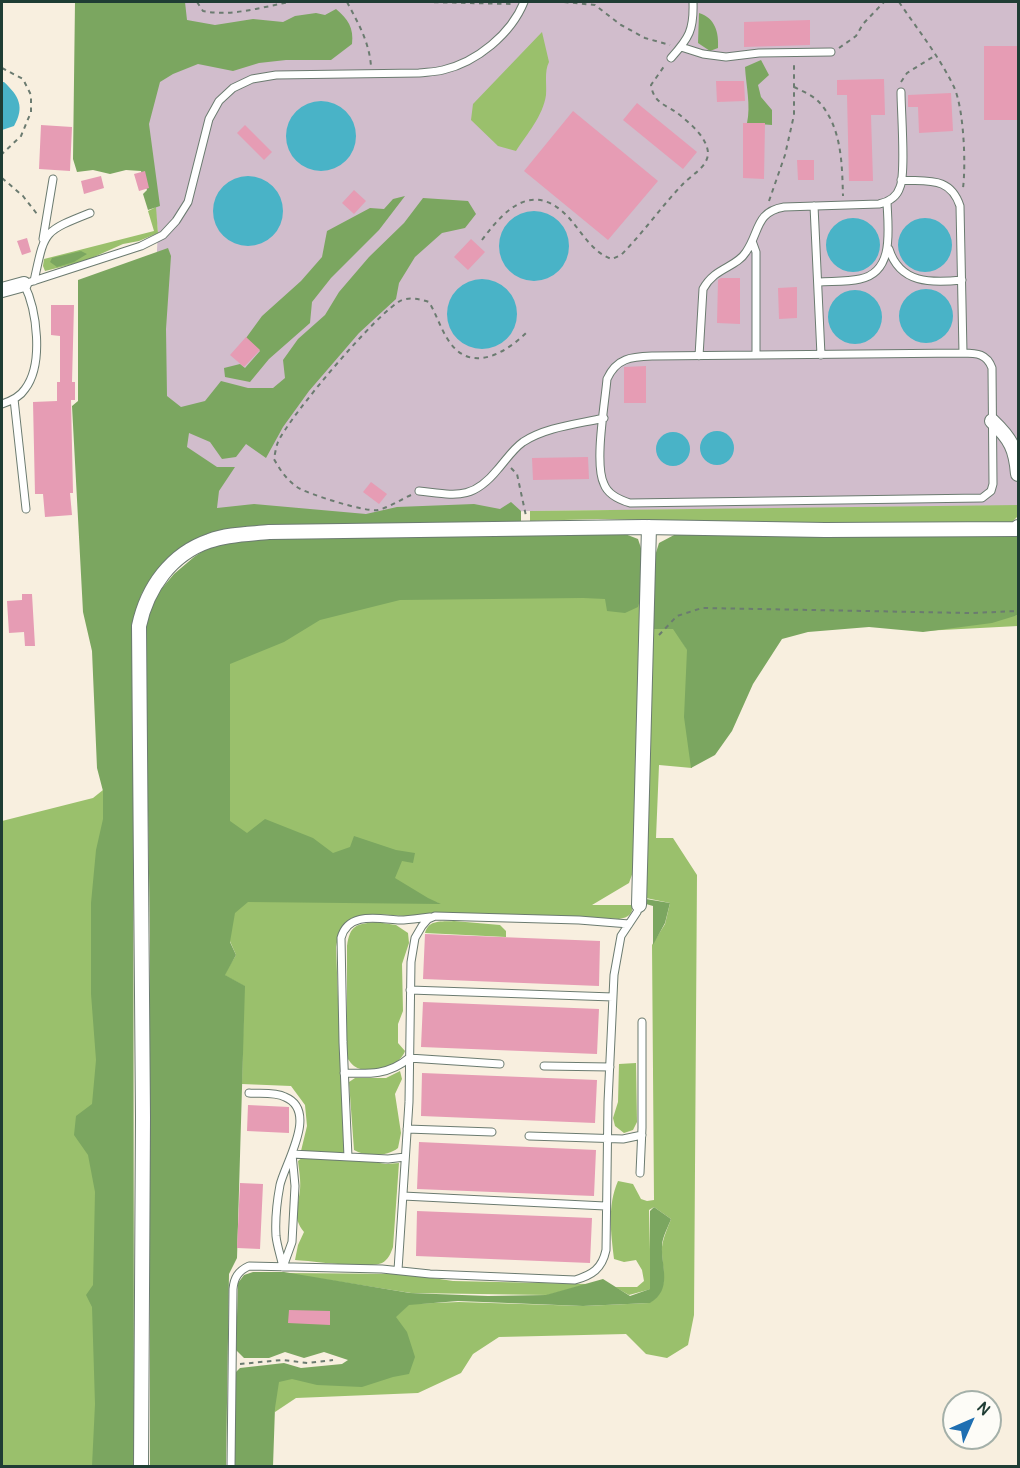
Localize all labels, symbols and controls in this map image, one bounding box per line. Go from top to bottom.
north arrow [942,1390,1002,1450]
text: N [972,1398,994,1420]

